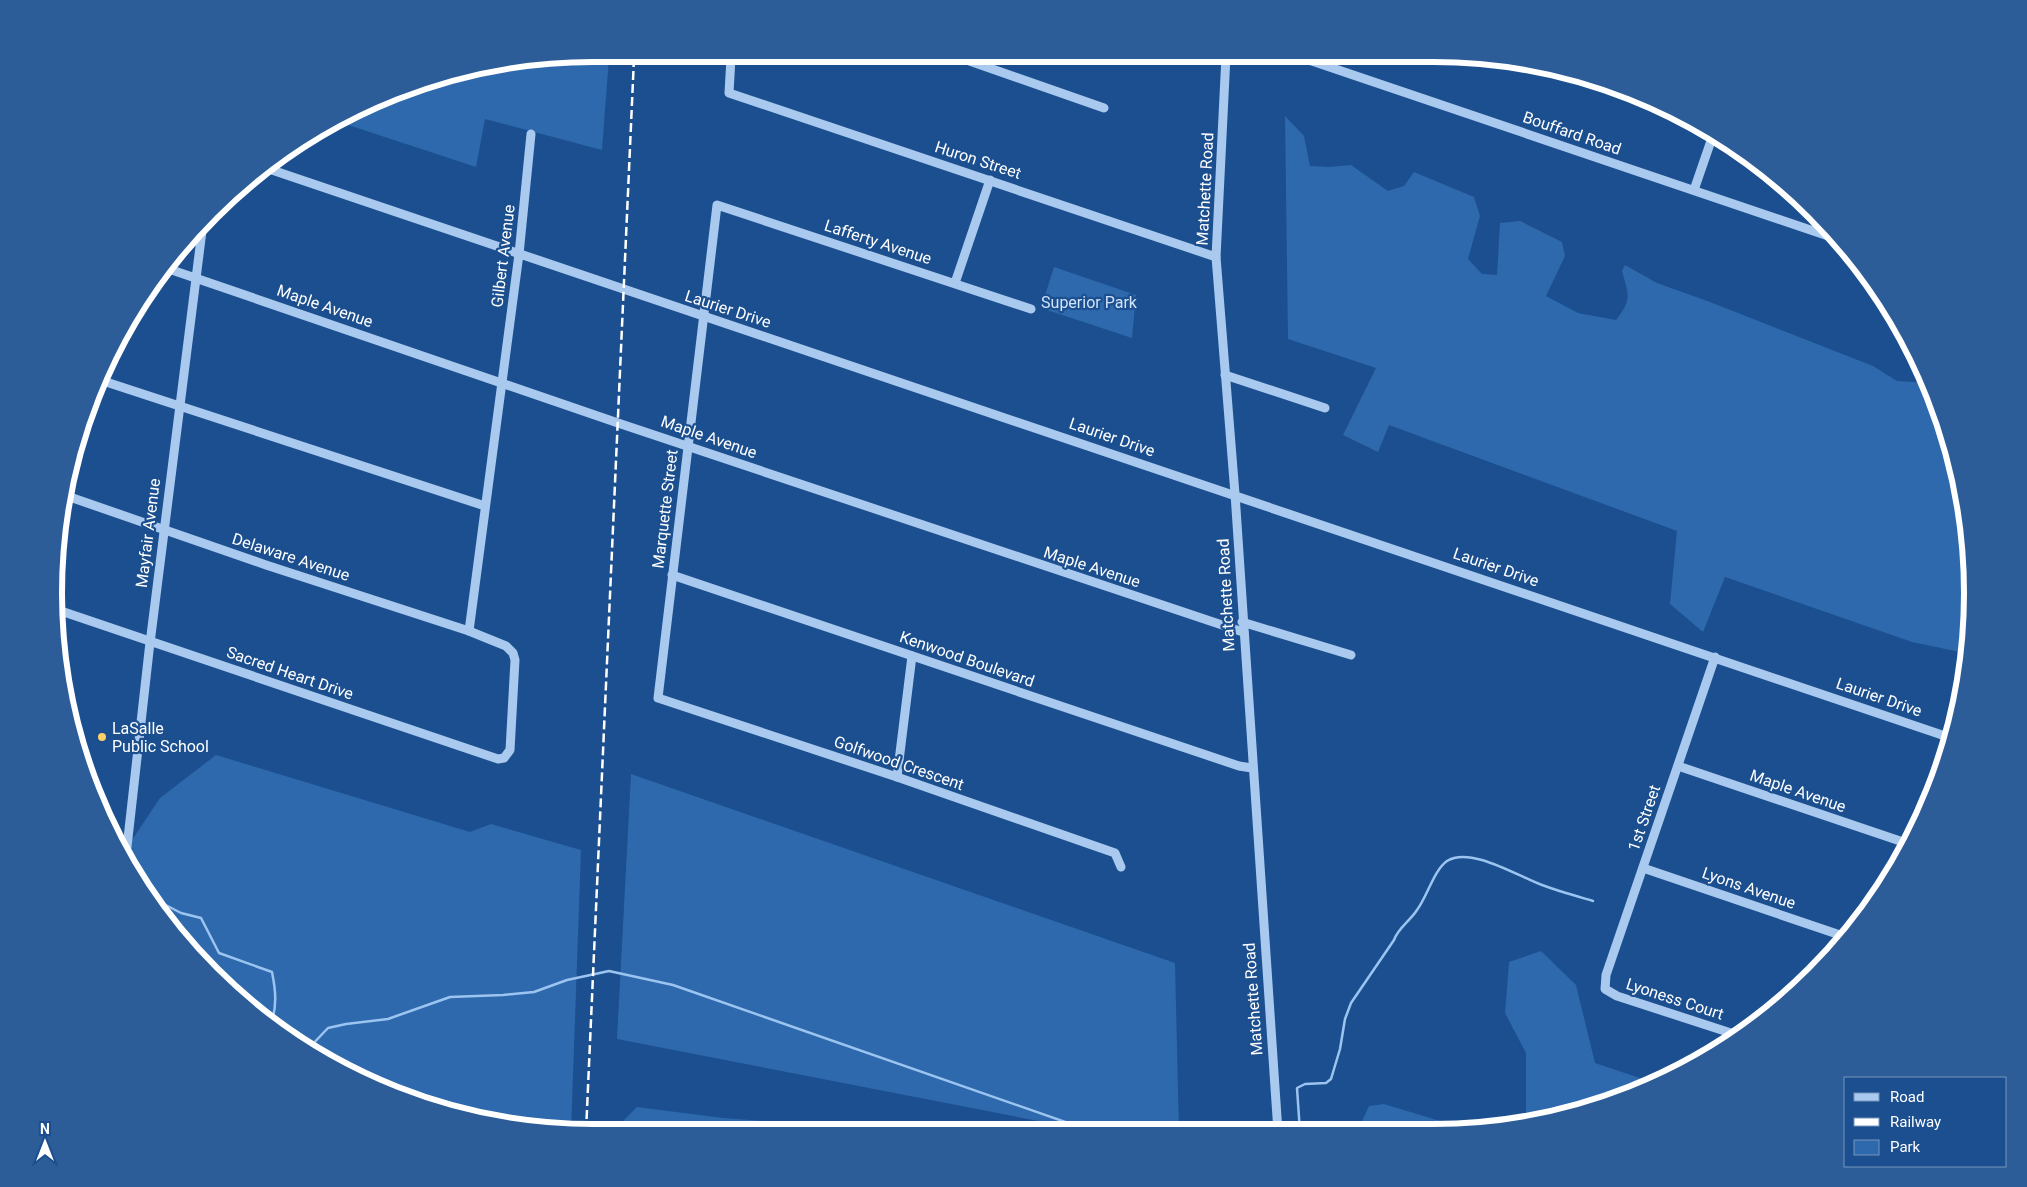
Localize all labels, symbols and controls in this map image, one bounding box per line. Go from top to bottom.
street label: Bouffard Road [1520,107,1624,159]
street label: Matchette Road [1193,132,1217,246]
street label: Huron Street [932,137,1024,183]
street label: Gilbert Avenue [487,203,519,309]
street label: Lafferty Avenue [822,216,934,268]
street label: Maple Avenue [274,281,376,331]
street label: Laurier Drive [683,286,773,332]
park label: Superior Park [1041,293,1138,312]
street label: Maple Avenue [658,412,760,462]
street label: Laurier Drive [1067,413,1157,461]
street label: Marquette Street [648,449,682,569]
street label: Mayfair Avenue [132,477,164,589]
street label: Delaware Avenue [230,529,352,585]
street label: Matchette Road [1214,538,1238,652]
street label: Maple Avenue [1041,542,1143,592]
street label: Laurier Drive [1451,543,1541,591]
street label: Kenwood Boulevard [897,627,1037,691]
street label: Sacred Heart Drive [224,642,356,704]
street label: Laurier Drive [1834,673,1924,721]
place label: LaSalle Public School [112,719,209,756]
marker: LaSalle Public School [96,731,108,743]
street label: Golfwood Crescent [832,732,966,794]
street label: Maple Avenue [1747,766,1849,816]
street label: 1st Street [1624,782,1664,854]
street label: Lyons Avenue [1700,863,1798,913]
street label: Matchette Road [1240,942,1266,1056]
street label: Lyoness Court [1624,974,1726,1024]
legend [1844,1077,2007,1167]
text: Road [1890,1088,1924,1106]
text: Railway [1890,1113,1941,1131]
north arrow [20,1117,70,1167]
text: N [40,1121,50,1137]
text: Park [1890,1138,1921,1156]

